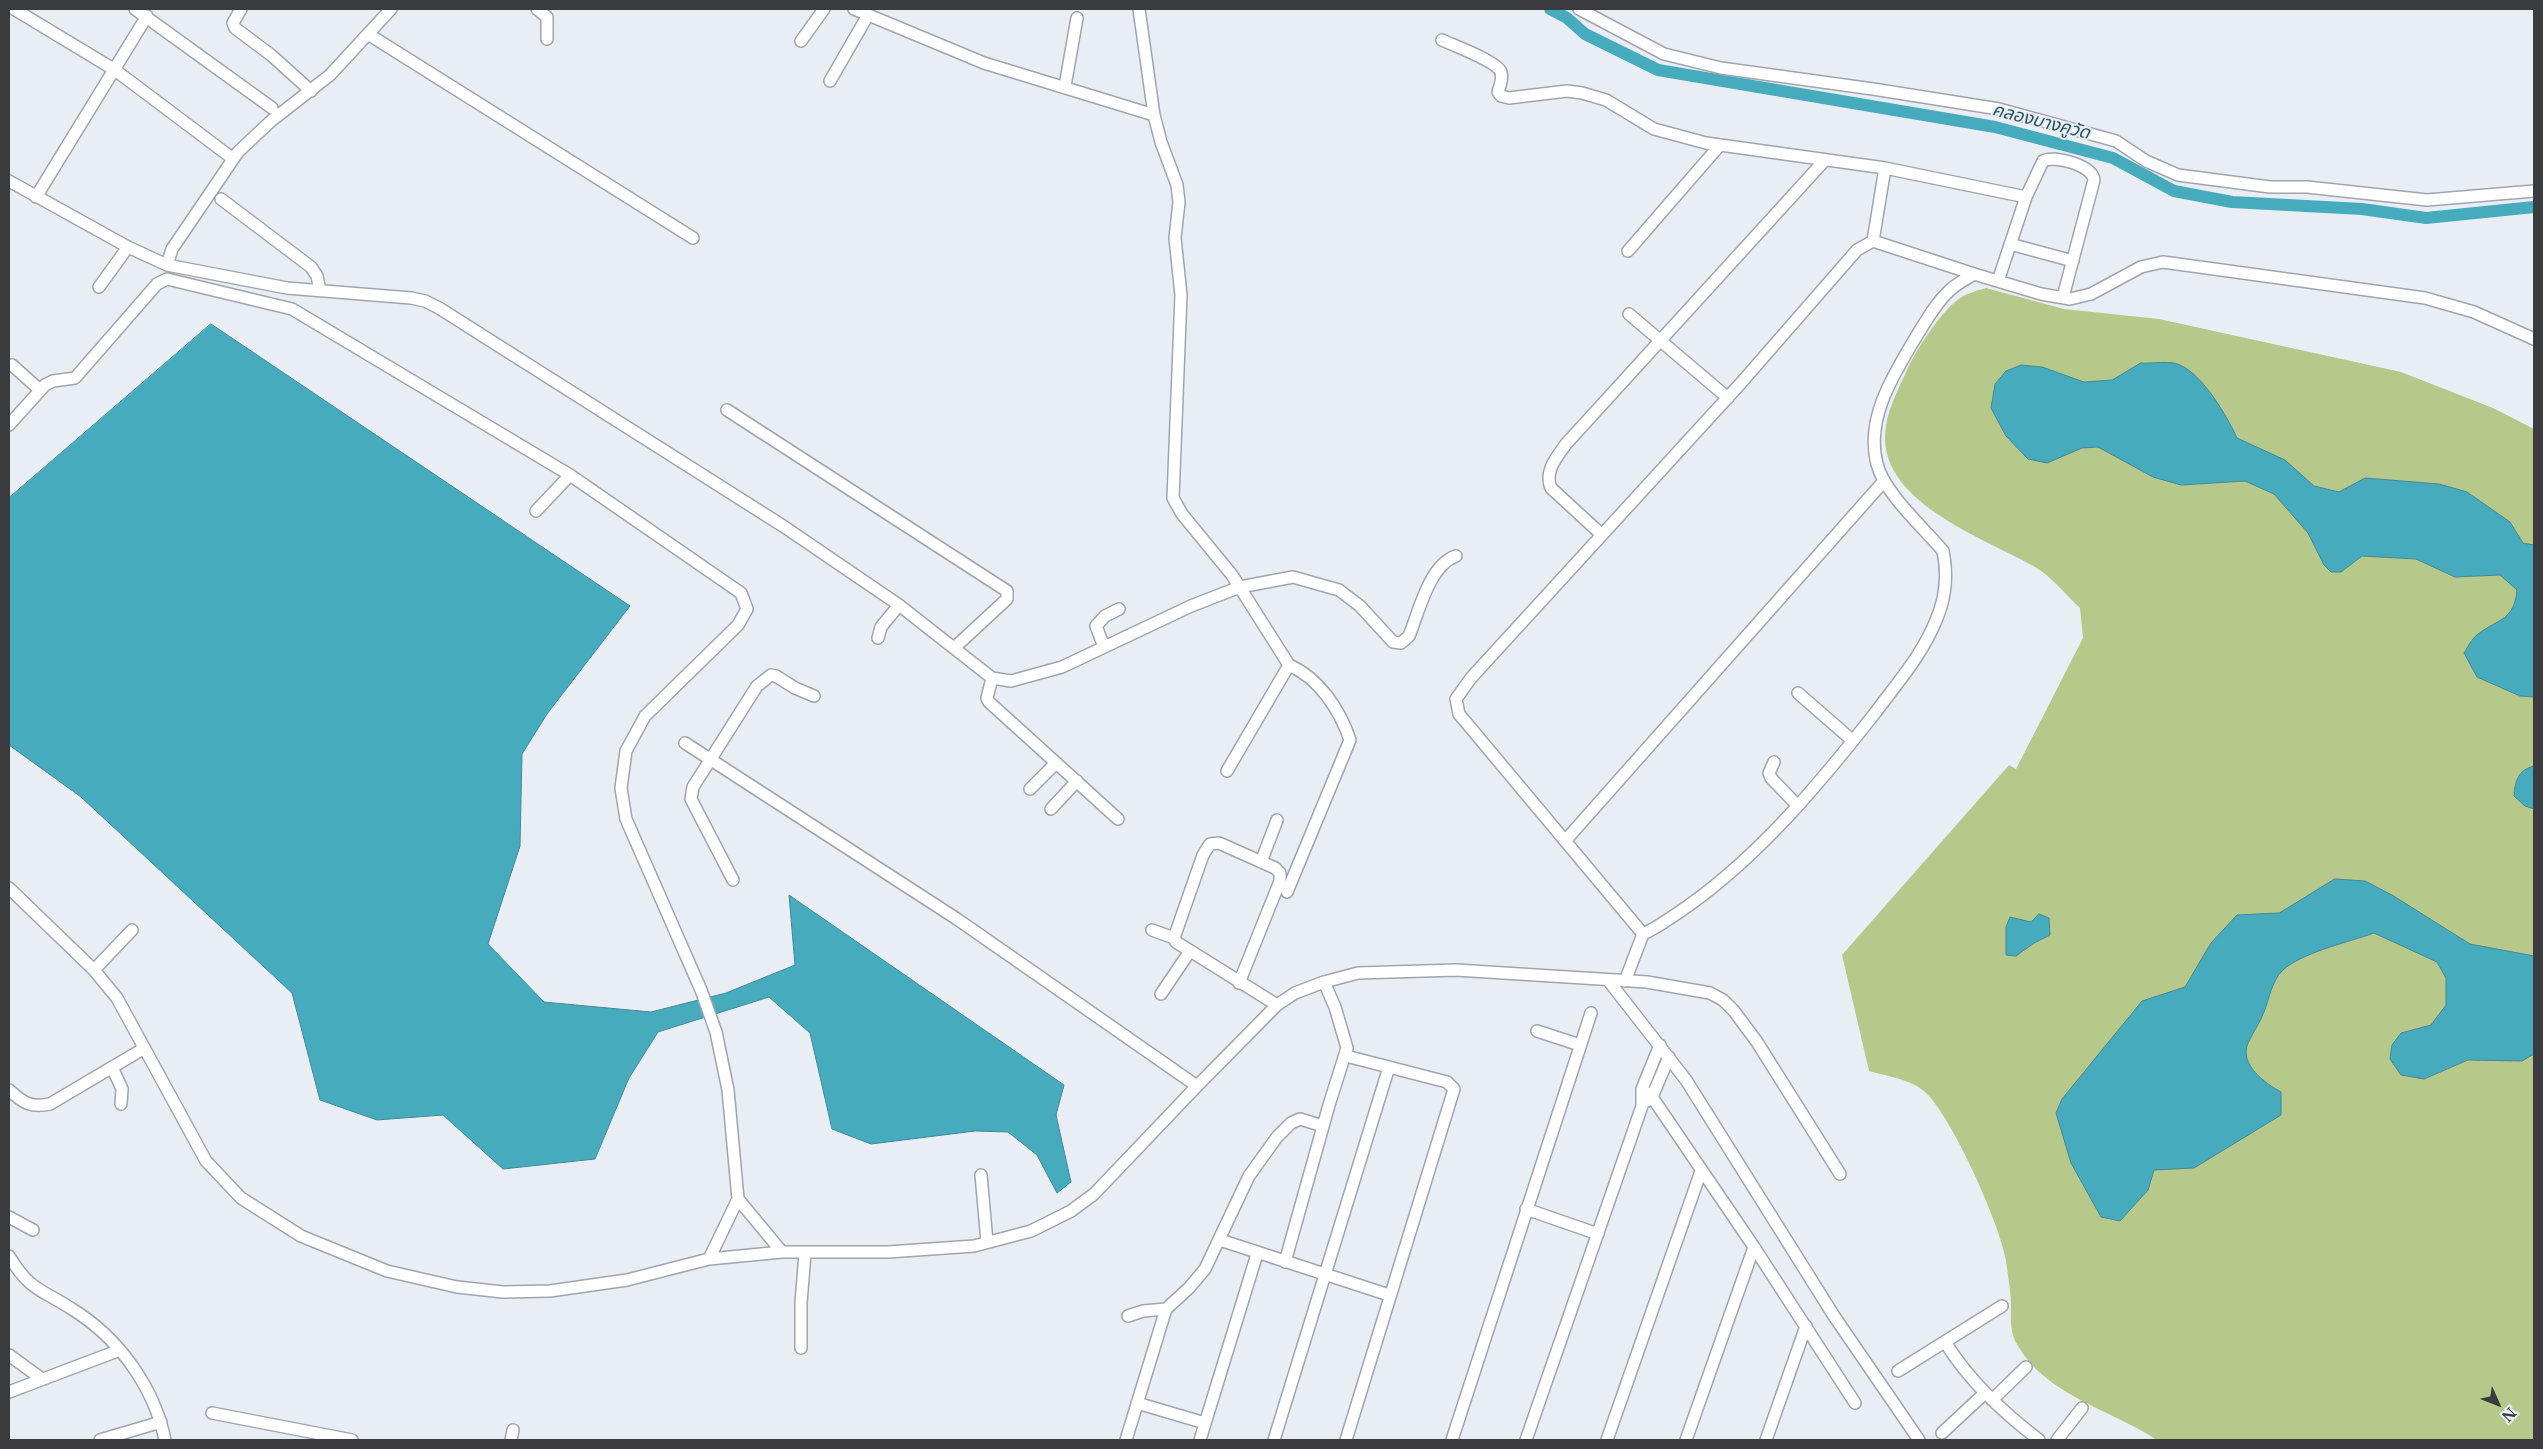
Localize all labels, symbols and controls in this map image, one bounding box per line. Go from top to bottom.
water label: คลองบางคูวัด [1990,99,2092,145]
north arrow [2473,1379,2523,1429]
text: N [2498,1403,2520,1425]

